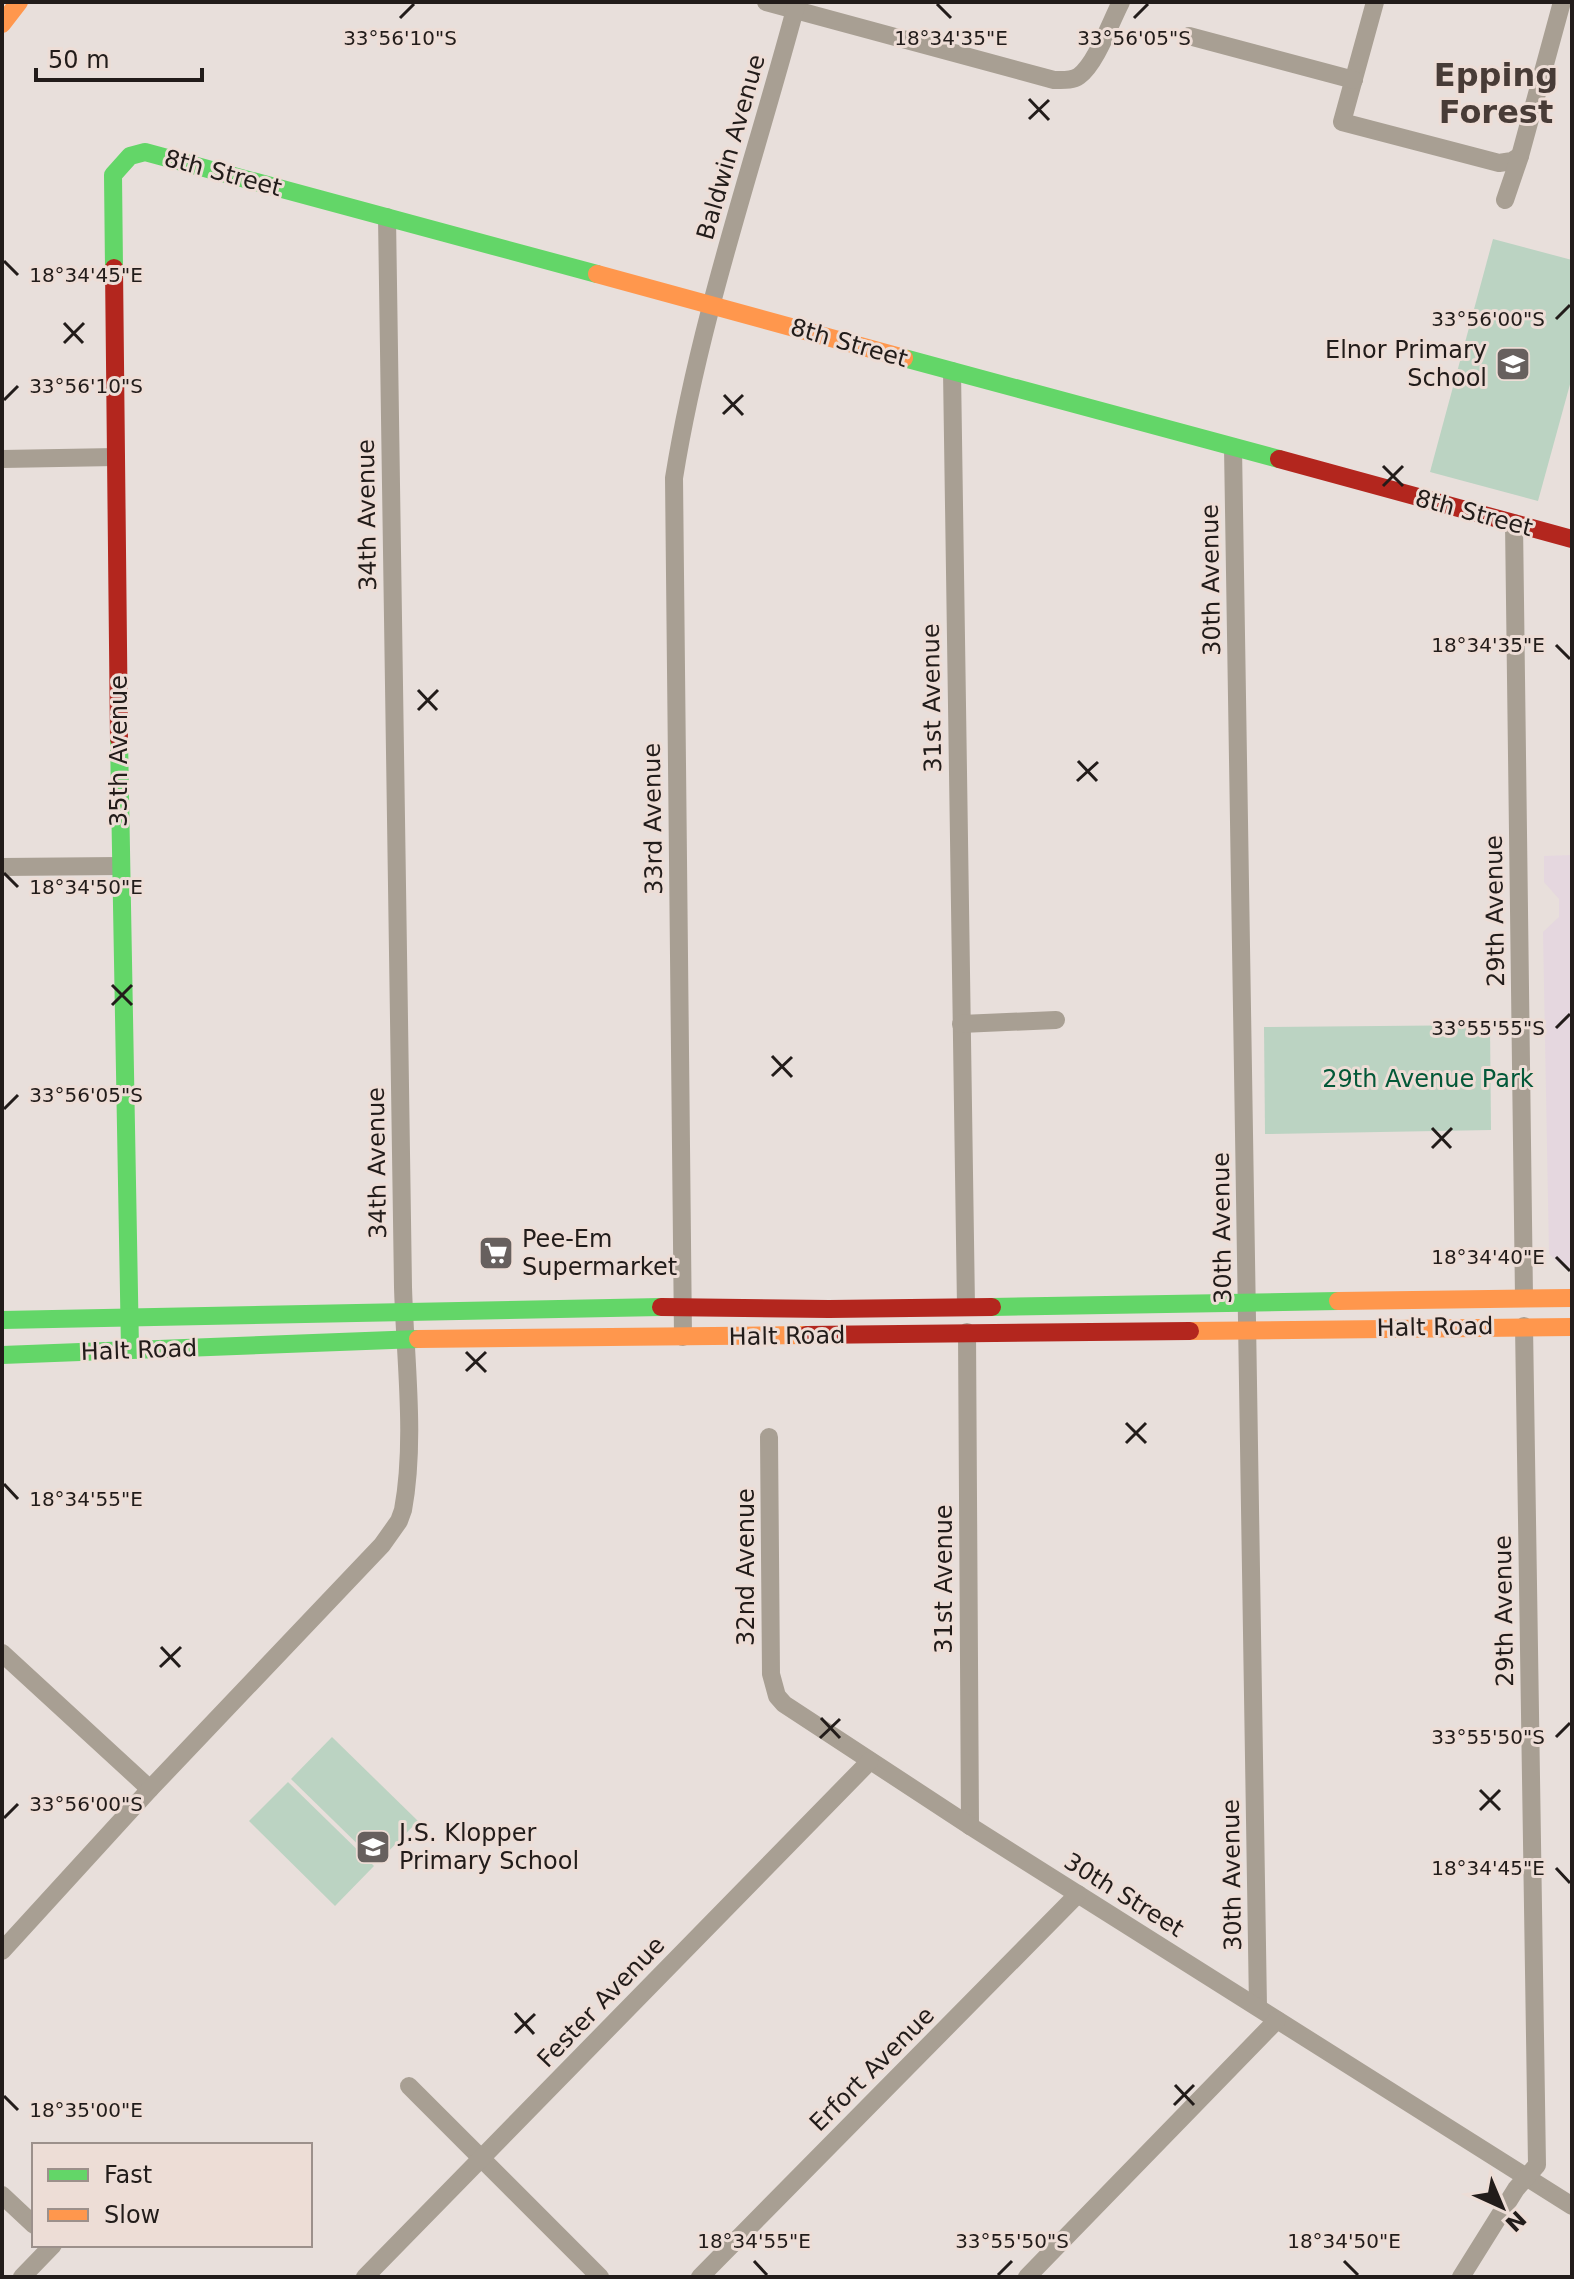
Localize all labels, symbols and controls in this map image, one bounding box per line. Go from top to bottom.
text: 33°56'10"S [343,26,457,50]
text: 18°34'35"E [894,26,1008,50]
text: 33°56'05"S [1077,26,1191,50]
scale bar [36,32,202,82]
text: 50 m [48,46,110,74]
street label: Baldwin Avenue [691,51,771,243]
district label: Epping Forest [1434,56,1558,131]
street label: 8th Street [161,144,285,202]
text: 18°34'45"E [29,263,143,287]
text: 33°56'00"S [1431,307,1545,331]
street label: 8th Street [787,313,911,373]
place label: Elnor Primary School [1325,336,1487,392]
school or university icon: Elnor Primary School [1494,345,1532,383]
text: 33°56'10"S [29,374,143,398]
street label: 34th Avenue [352,439,382,591]
street label: 8th Street [1412,484,1536,542]
street label: 30th Avenue [1196,504,1226,656]
street label: 31st Avenue [917,623,947,773]
text: 18°34'35"E [1431,633,1545,657]
street label: 35th Avenue [105,675,133,827]
street label: 33rd Avenue [638,743,668,895]
street label: 29th Avenue [1480,835,1510,987]
text: 18°34'50"E [29,875,143,899]
text: 33°55'55"S [1431,1016,1545,1040]
park label: 29th Avenue Park [1322,1065,1534,1093]
text: 33°56'05"S [29,1083,143,1107]
street label: 34th Avenue [362,1087,392,1239]
street label: 30th Avenue [1207,1152,1237,1304]
place label: Pee-Em Supermarket [522,1225,677,1281]
supermarket icon: Pee-Em Supermarket [477,1234,515,1272]
text: 18°34'40"E [1431,1245,1545,1269]
street label: Halt Road [1376,1312,1494,1342]
street label: Halt Road [728,1321,846,1351]
street label: Halt Road [80,1334,198,1366]
text: 18°34'55"E [29,1487,143,1511]
street label: 32nd Avenue [732,1488,760,1646]
street label: 31st Avenue [930,1504,958,1654]
street label: 29th Avenue [1489,1535,1519,1687]
text: 33°55'50"S [1431,1725,1545,1749]
text: 33°56'00"S [29,1792,143,1816]
street label: 30th Avenue [1217,1799,1247,1951]
place label: J.S. Klopper Primary School [397,1819,579,1875]
school or university icon: J.S. Klopper Primary School [354,1828,392,1866]
street label: 30th Street [1059,1847,1189,1943]
text: 18°34'45"E [1431,1856,1545,1880]
street label: Fester Avenue [532,1931,670,2073]
street label: Erfort Avenue [804,2001,940,2137]
text: 18°35'00"E [29,2098,143,2122]
legend [32,2143,312,2247]
text: Fast [104,2161,152,2189]
north arrow [1462,2167,1542,2247]
text: Slow [104,2201,160,2229]
text: N [1500,2206,1531,2236]
text: 18°34'55"E [697,2229,811,2253]
text: 33°55'50"S [955,2229,1069,2253]
text: 18°34'50"E [1287,2229,1401,2253]

